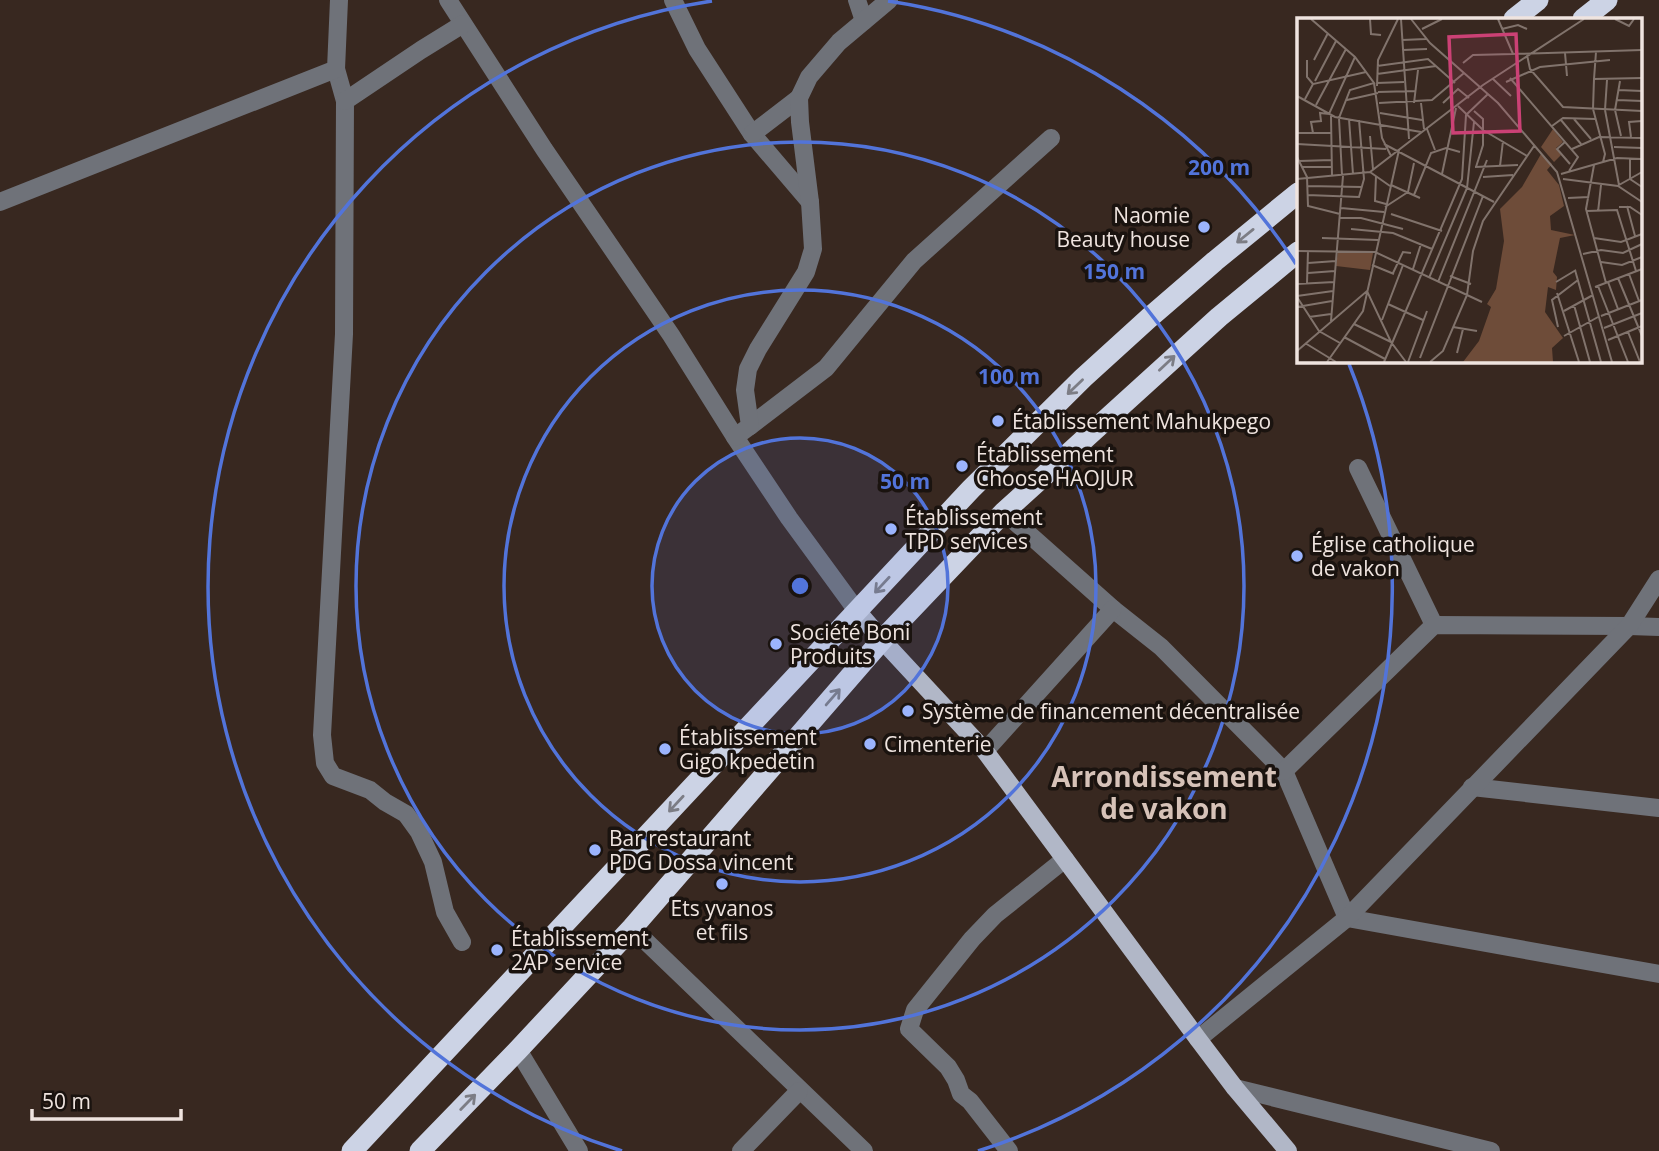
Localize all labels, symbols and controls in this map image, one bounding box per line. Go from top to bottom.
inset map [1297,18,1642,362]
text: 200 m [1188,153,1250,181]
place label: Naomie Beauty house [1056,201,1190,253]
marker: Naomie Beauty house [1196,219,1212,235]
one-way arrow [1237,228,1255,244]
text: 150 m [1083,257,1145,285]
one-way arrow [1158,355,1176,371]
text: 100 m [978,362,1040,390]
one-way arrow [1067,378,1084,395]
place label: Établissement Mahukpego [1012,407,1271,435]
marker: Établissement Mahukpego [990,413,1006,429]
place label: Établissement Choose HAOJUR [976,440,1134,492]
marker: Établissement Choose HAOJUR [954,458,970,474]
text: 50 m [880,467,930,495]
place label: Établissement TPD services [905,503,1043,555]
marker: Établissement TPD services [883,521,899,537]
place label: Église catholique de vakon [1311,530,1475,582]
marker: Église catholique de vakon [1289,548,1305,564]
centre of rings [788,574,812,598]
one-way arrow [874,576,890,594]
place label: Société Boni Produits [790,618,910,670]
marker: Société Boni Produits [768,636,784,652]
one-way arrow [825,688,841,706]
place label: Système de financement décentralisée [922,697,1300,725]
marker: Système de financement décentralisée [900,703,916,719]
place label: Établissement Gigo kpedetin [679,723,817,775]
place label: Cimenterie [884,730,992,758]
marker: Cimenterie [862,736,878,752]
marker: Établissement Gigo kpedetin [657,741,673,757]
district label: Arrondissement de vakon [1051,757,1277,827]
one-way arrow [668,795,685,812]
place label: Bar restaurant PDG Dossa vincent [609,824,794,876]
marker: Bar restaurant PDG Dossa vincent [587,842,603,858]
marker: Ets yvanos et fils [714,876,730,892]
place label: Ets yvanos et fils [671,894,773,946]
place label: Établissement 2AP service [511,924,649,976]
marker: Établissement 2AP service [489,942,505,958]
scale bar [32,1078,180,1122]
text: 50 m [42,1087,91,1115]
one-way arrow [459,1094,476,1111]

